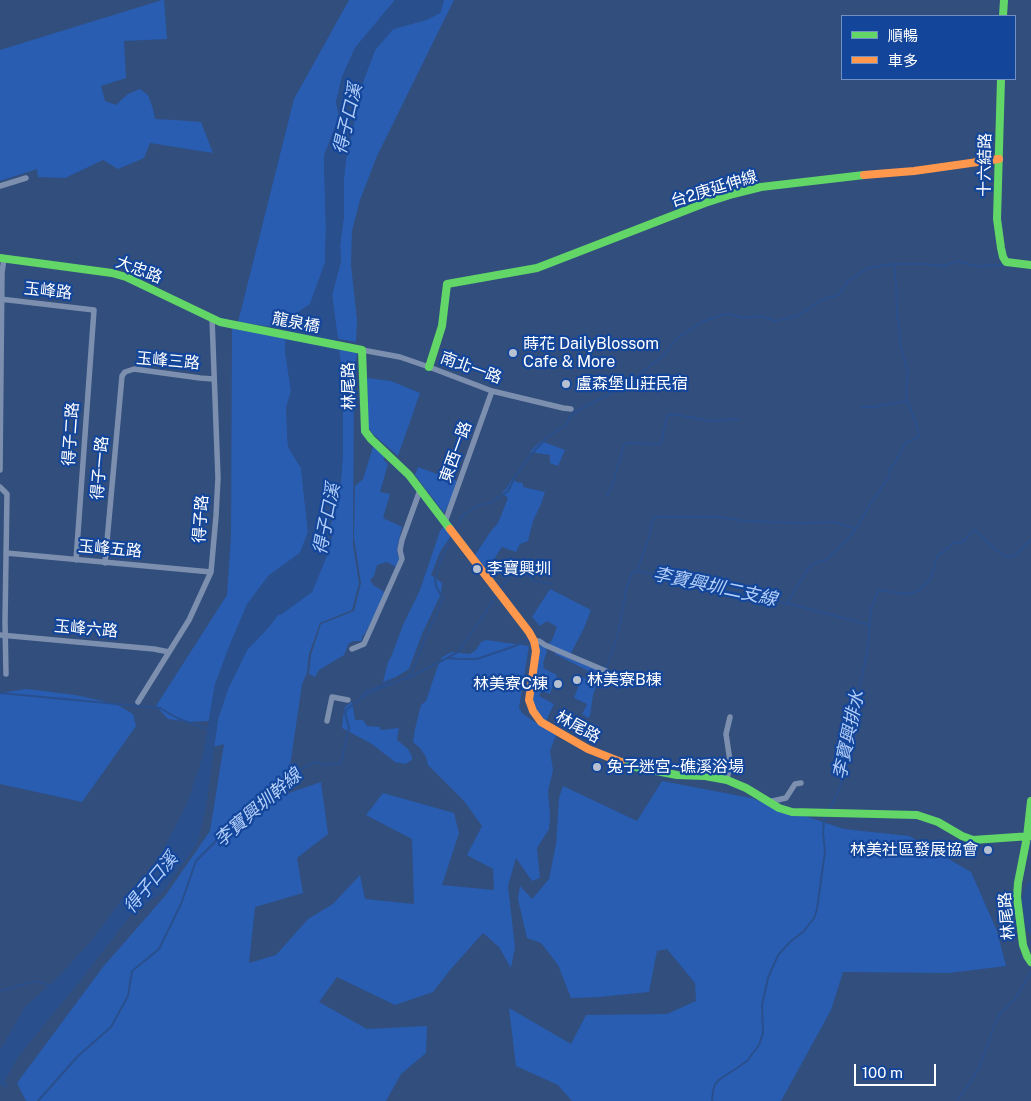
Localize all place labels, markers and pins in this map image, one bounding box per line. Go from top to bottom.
place label: 蒔花 DailyBlossom Cafe & More [523,334,659,372]
marker: 蒔花 DailyBlossom Cafe & More [507,347,519,359]
place label: 盧森堡山莊民宿 [576,374,688,394]
marker: 盧森堡山莊民宿 [560,378,572,390]
place label: 李寶興圳 [487,559,551,579]
marker: 李寶興圳 [471,563,483,575]
place label: 林美寮B棟 [587,670,662,690]
place label: 林美寮C棟 [473,674,548,694]
marker: 林美寮B棟 [571,674,583,686]
marker: 林美寮C棟 [552,678,564,690]
place label: 兔子迷宮~礁溪浴場 [607,757,744,777]
marker: 兔子迷宮~礁溪浴場 [591,761,603,773]
place label: 林美社區發展協會 [850,840,978,860]
marker: 林美社區發展協會 [982,844,994,856]

